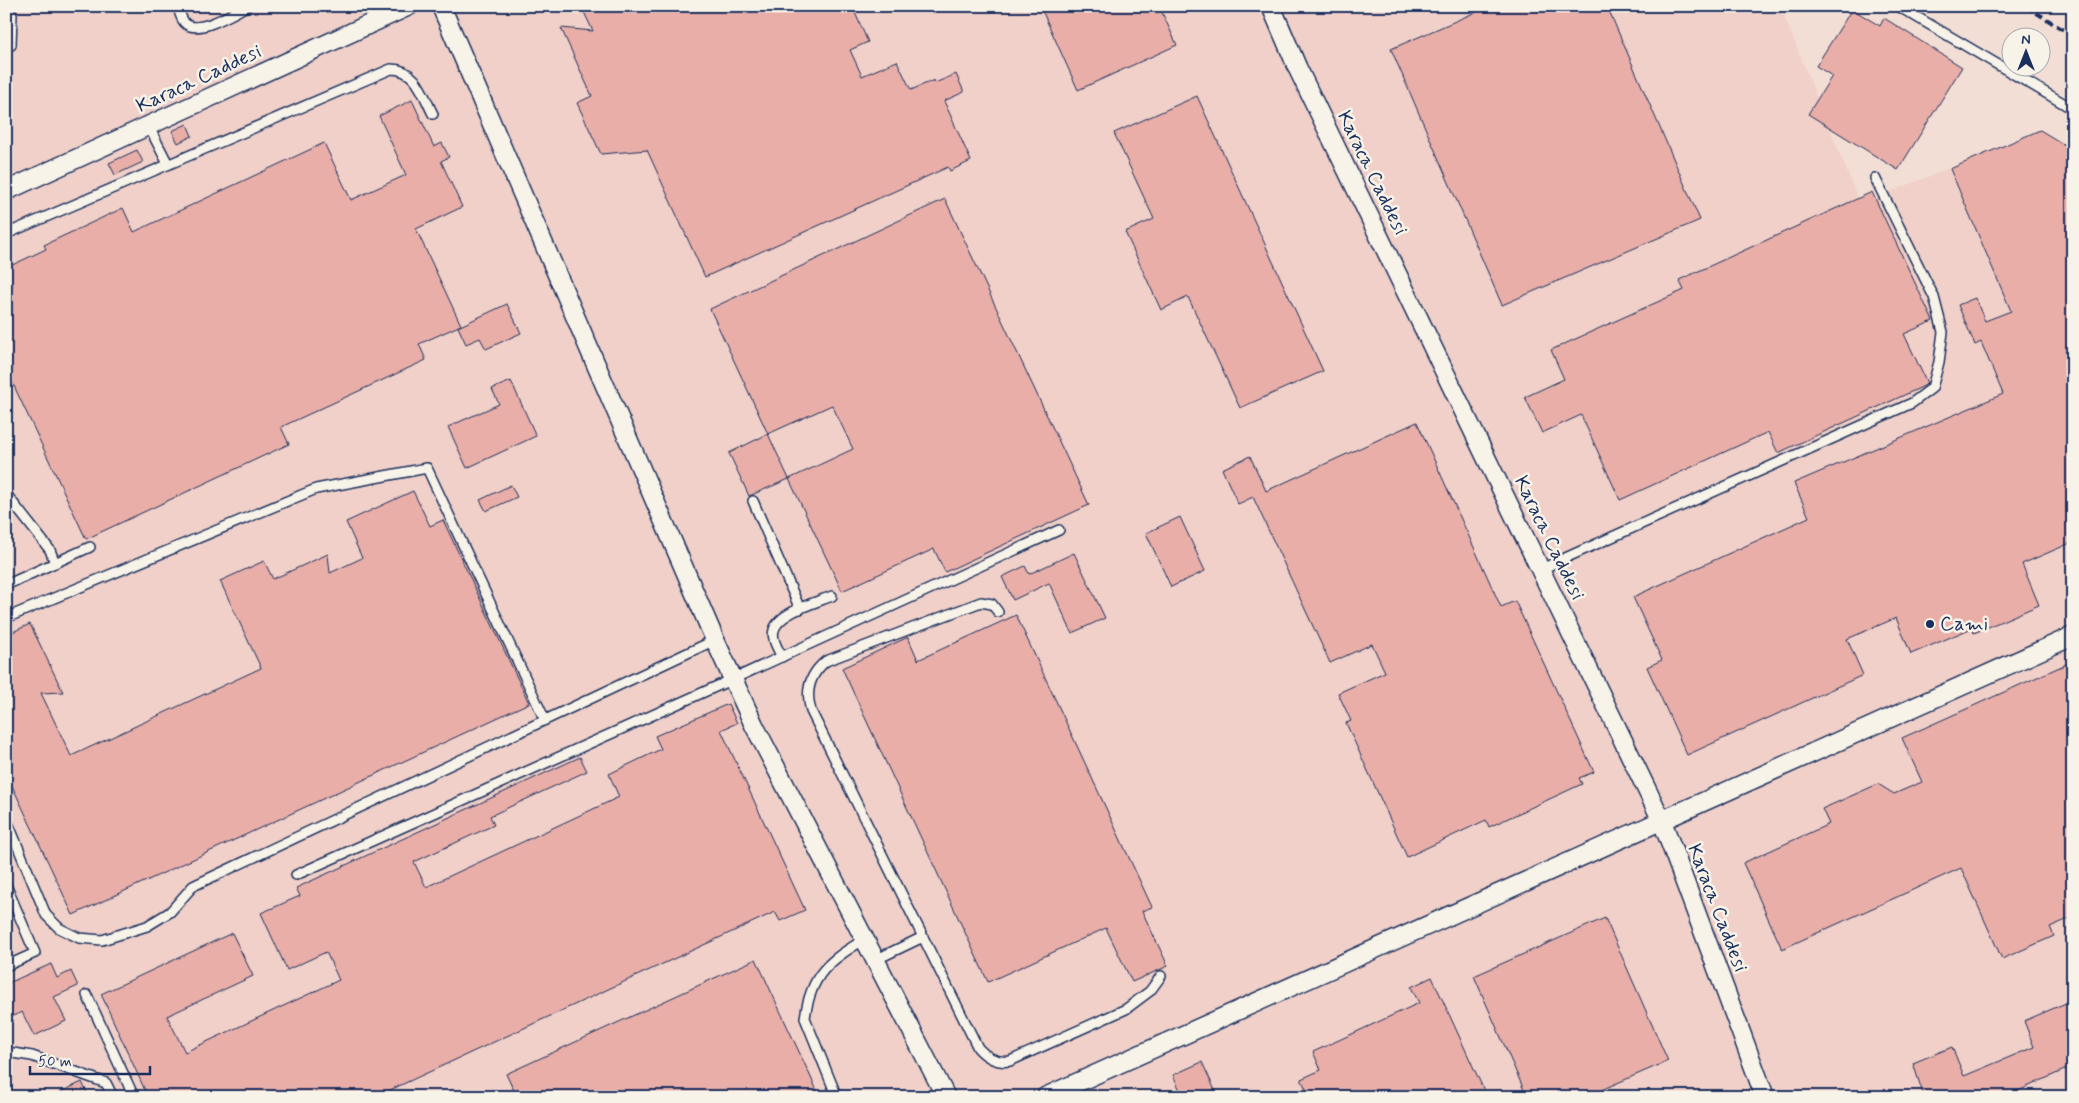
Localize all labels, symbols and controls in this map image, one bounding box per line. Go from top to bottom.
north arrow [2002,28,2052,78]
text: N [2021,31,2031,49]
street label: Karaca Caddesi [132,38,266,120]
street label: Karaca Caddesi [1330,106,1414,240]
street label: Karaca Caddesi [1507,471,1591,605]
place label: Cami [1940,611,1988,638]
marker: Cami [1924,618,1936,630]
street label: Karaca Caddesi [1680,840,1754,976]
scale bar [30,1043,150,1075]
text: 50 m [38,1052,72,1072]

